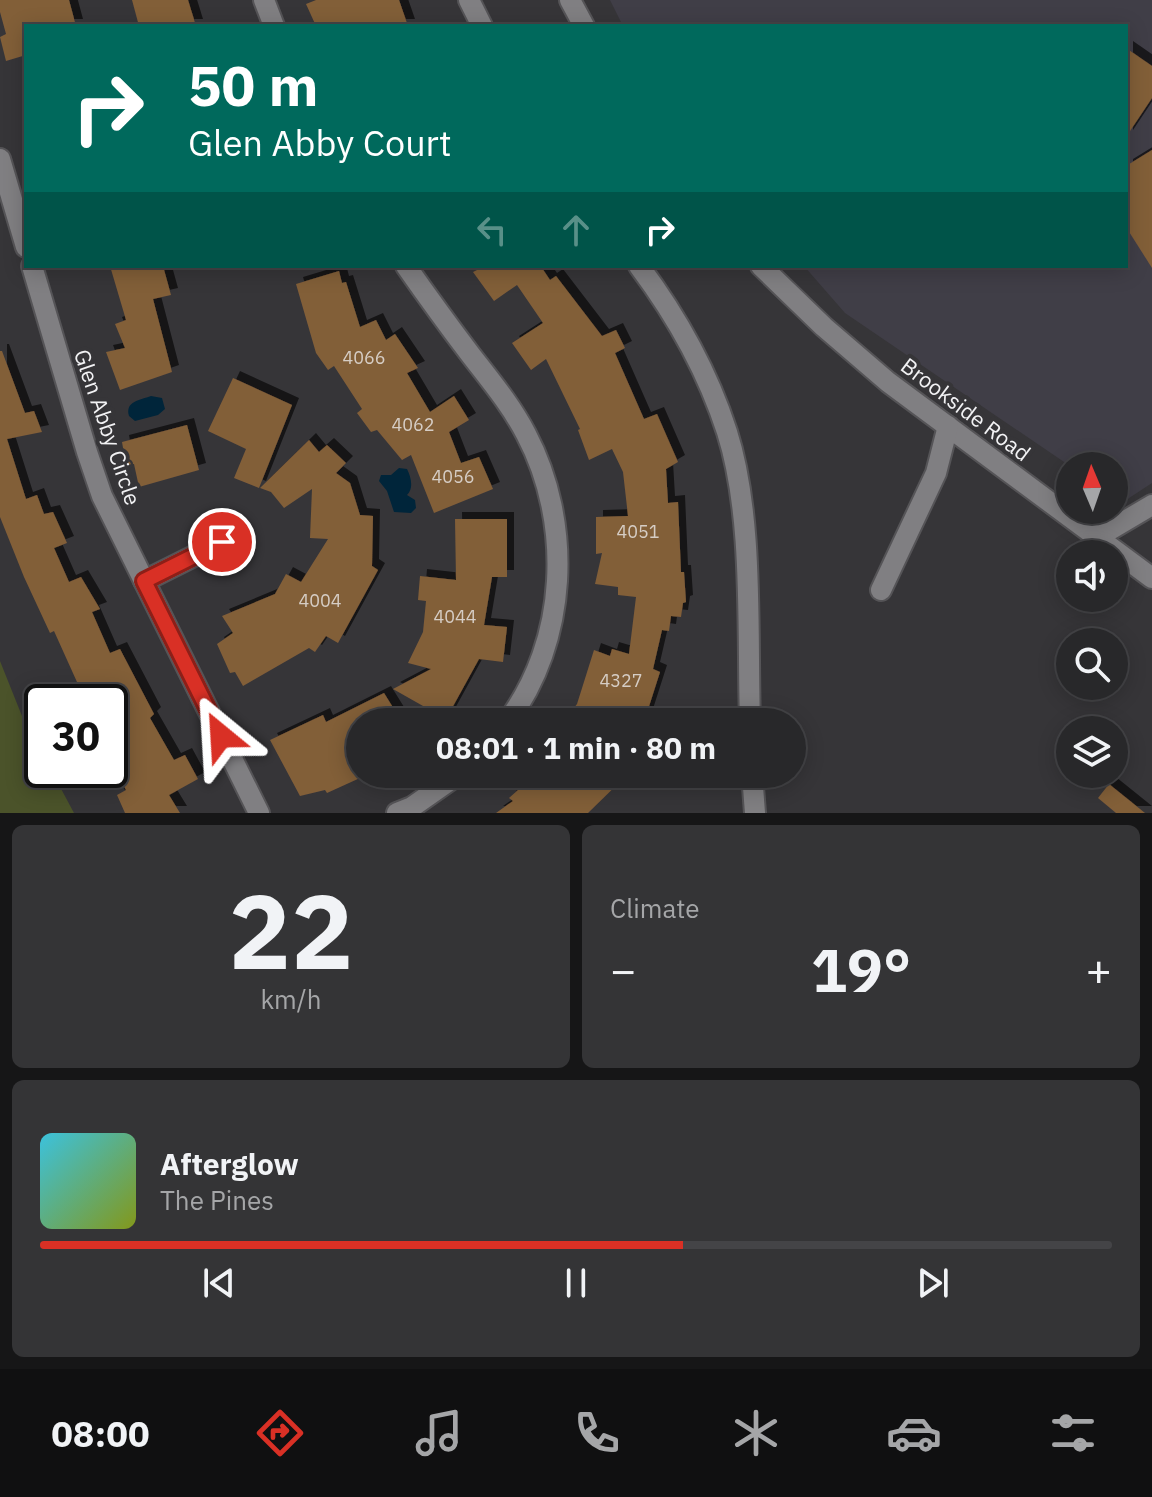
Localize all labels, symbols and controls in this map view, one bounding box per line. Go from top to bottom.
text: 50 m [188,49,318,121]
icon: right [56,56,160,160]
text: Glen Abby Court [188,119,452,166]
icon: left [470,208,514,252]
icon: ahead [554,208,598,252]
icon: right [638,208,682,252]
street label: Glen Abby Circle [68,345,148,509]
house number: 4066 [342,346,386,369]
street label: Brookside Road [895,351,1037,467]
house number: 4062 [391,413,435,436]
north arrow [1056,452,1128,524]
map controls [1056,452,1128,788]
house number: 4056 [431,465,475,488]
pin [188,508,256,576]
icon: arrive [200,520,244,564]
house number: 4051 [616,520,660,543]
button: sound [1056,540,1128,612]
house number: 4004 [298,589,342,612]
house number: 4044 [433,605,477,628]
button: search [1056,628,1128,700]
house number: 4327 [599,669,643,692]
speed limit sign: 30 [24,684,128,788]
position arrow [179,694,263,778]
button: layers [1056,716,1128,788]
text: 08:01 · 1 min · 80 m [436,728,716,767]
text: 22 [229,862,353,998]
text: Climate [610,891,700,925]
text: 19° [811,930,911,1009]
text: − [610,941,636,998]
text: + [1086,941,1112,998]
text: km/h [260,982,322,1016]
text: Afterglow [160,1144,299,1183]
text: The Pines [160,1183,274,1217]
icon: previous [197,1261,241,1305]
icon: pause [554,1261,598,1305]
icon: next [911,1261,955,1305]
icon: directions [252,1405,308,1461]
icon: music [411,1405,467,1461]
icon: phone [569,1405,625,1461]
icon: climate [728,1405,784,1461]
icon: car [886,1405,942,1461]
icon: filters [1045,1405,1101,1461]
text: 08:00 [51,1410,150,1457]

